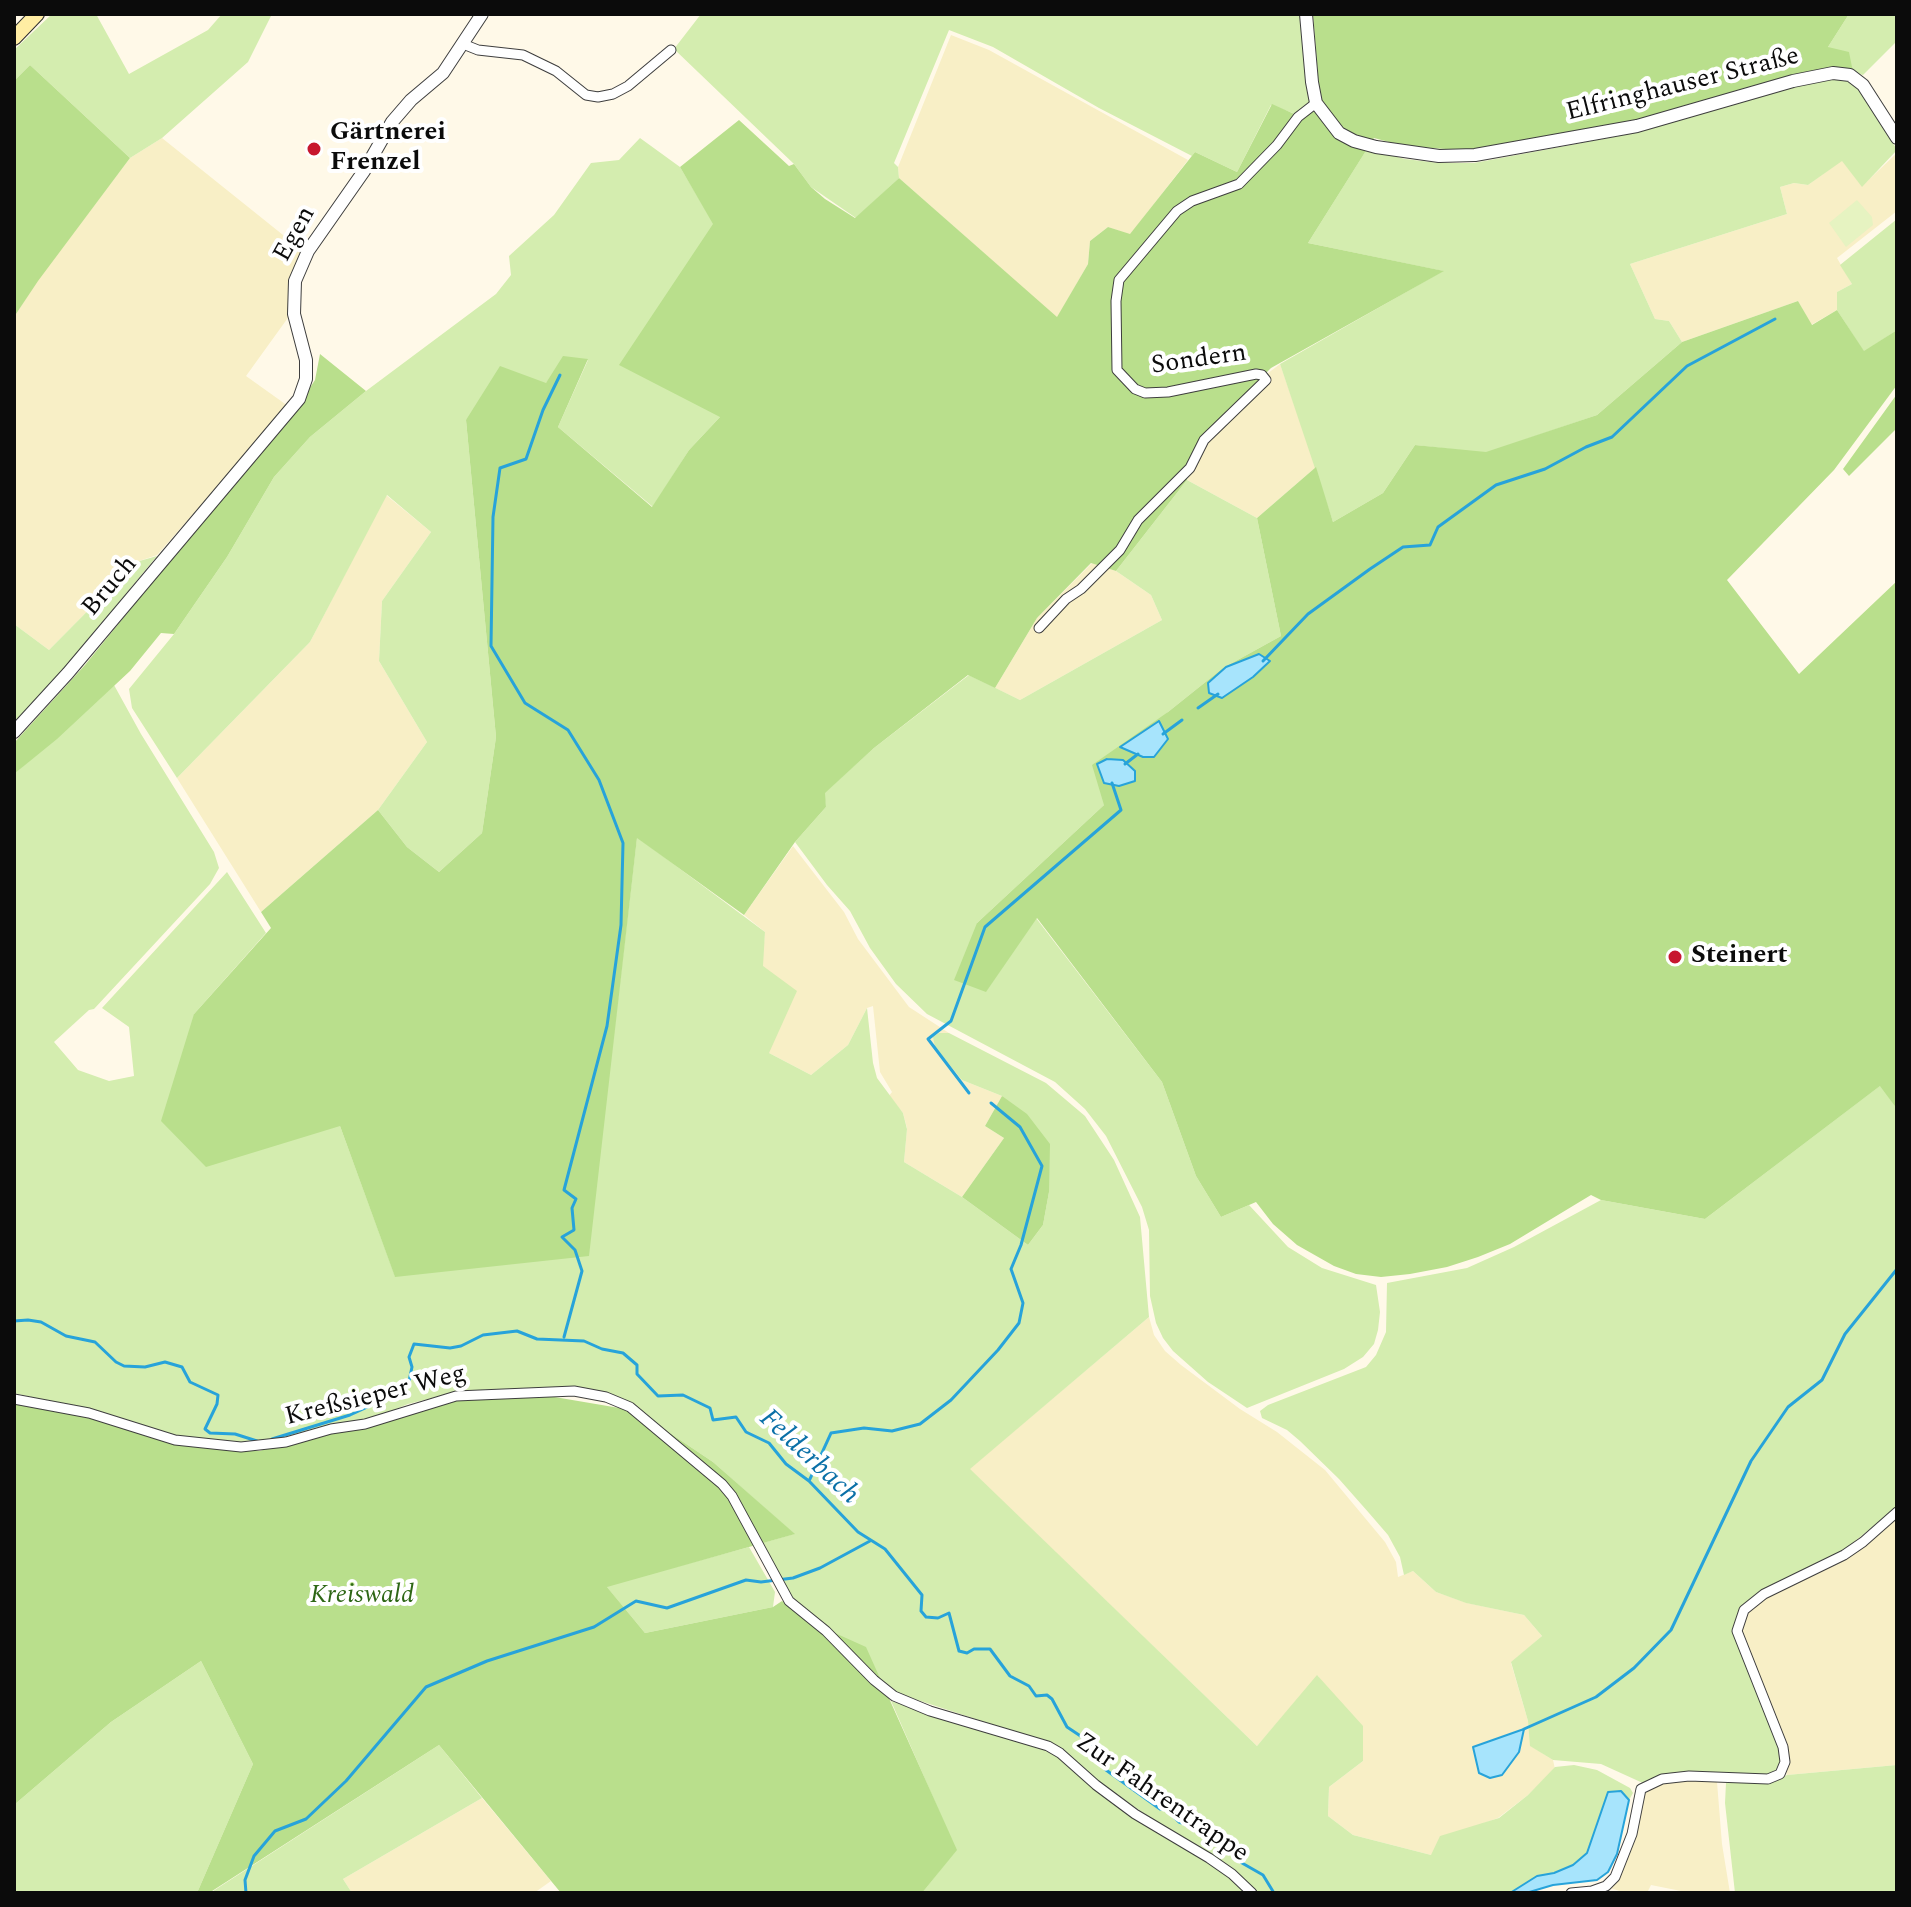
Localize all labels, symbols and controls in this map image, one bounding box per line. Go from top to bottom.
street label: Elfringhauser Straße [1563,42,1803,130]
place label: Gärtnerei Frenzel [330,118,446,180]
marker: Gärtnerei Frenzel [305,140,323,158]
street label: Egen [268,202,324,268]
street label: Sondern [1149,339,1249,383]
street label: Bruch [77,550,145,624]
place label: Steinert [1691,941,1787,973]
marker: Steinert [1666,948,1684,966]
street label: Kreßsieper Weg [282,1359,470,1435]
water label: Felderbach [751,1403,865,1513]
park label: Kreiswald [310,1581,414,1613]
street label: Zur Fahrentrappe [1068,1728,1254,1870]

